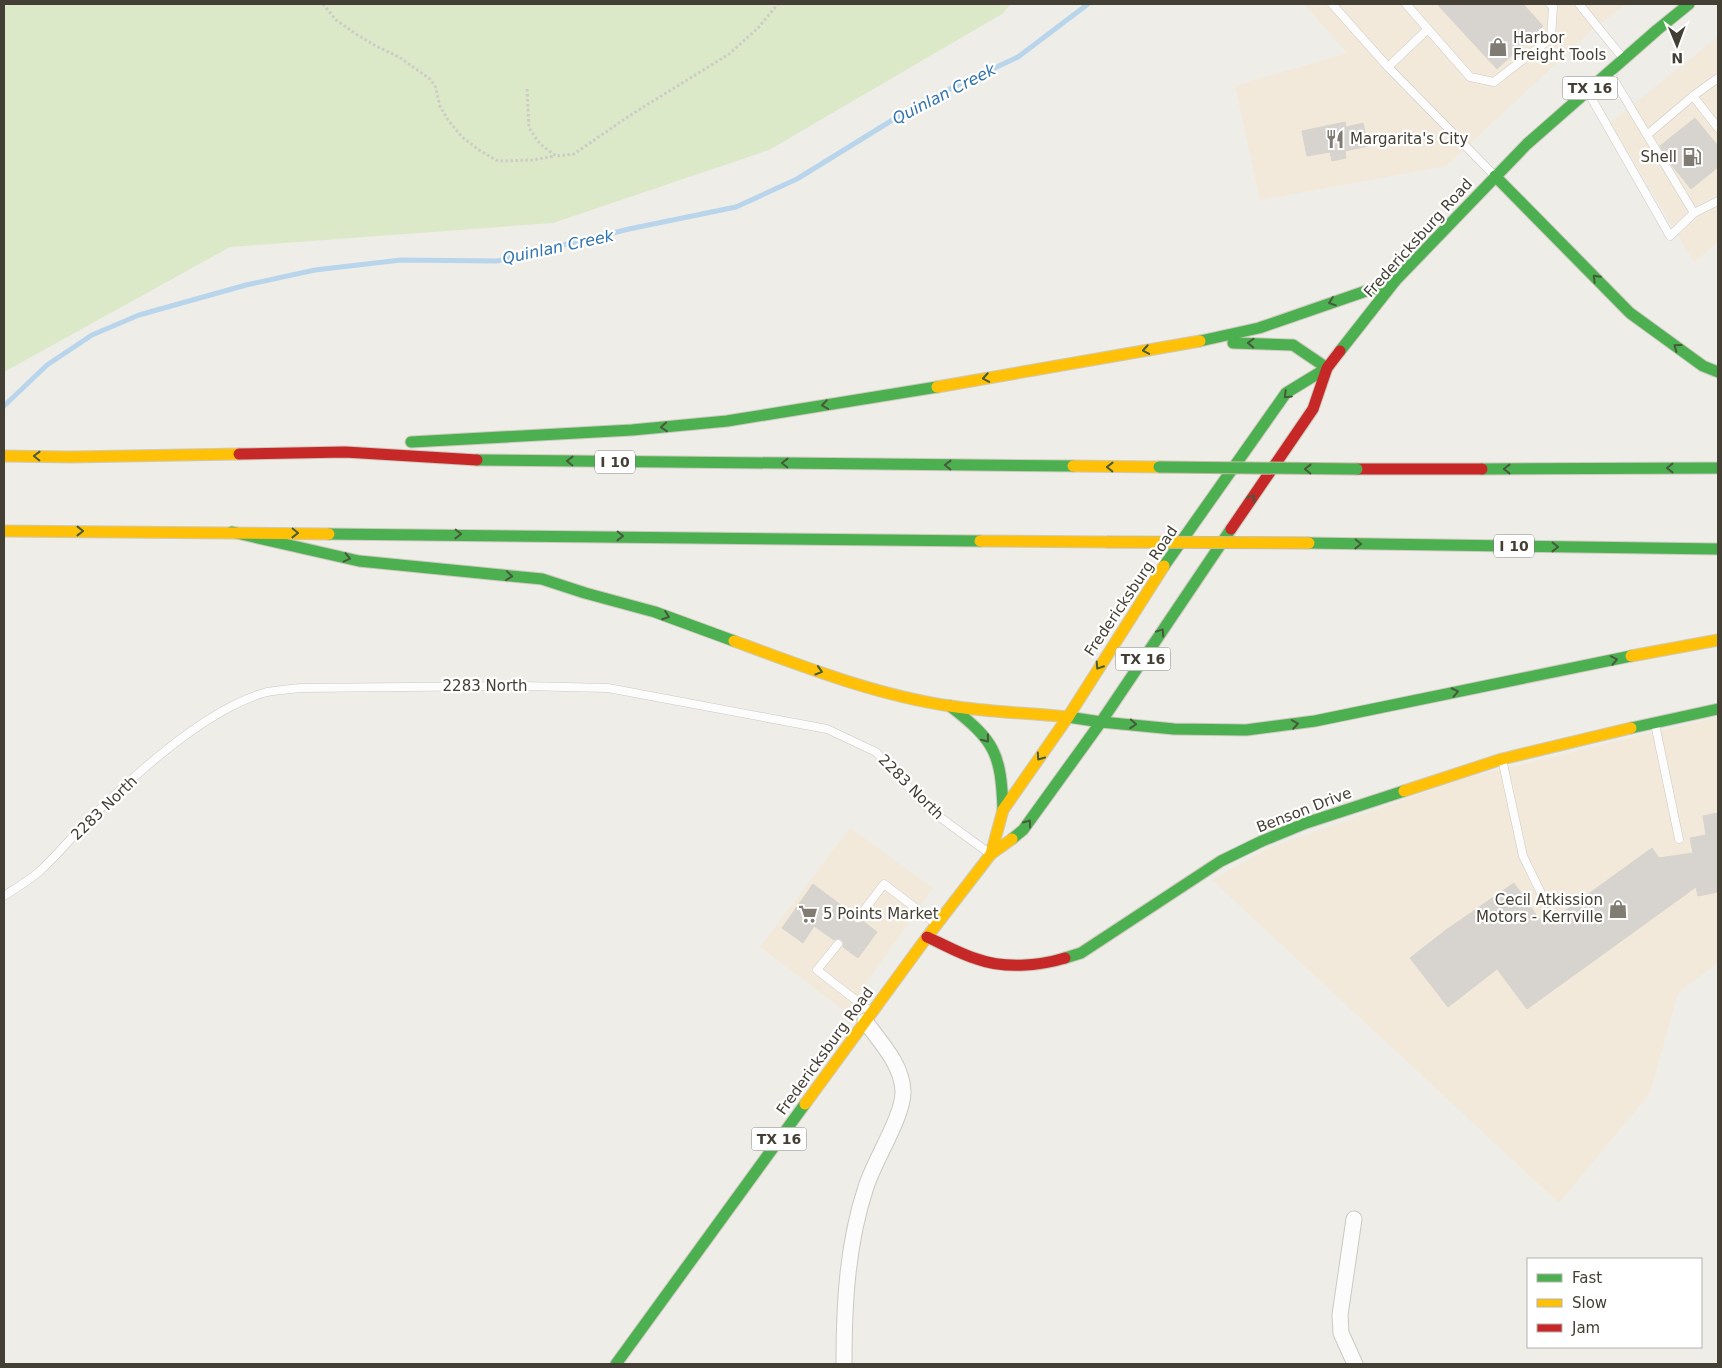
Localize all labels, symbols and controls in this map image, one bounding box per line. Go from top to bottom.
north arrow [1652,20,1702,70]
place label: Harbor Freight Tools [1513,29,1607,64]
shop icon: Harbor Freight Tools [1487,36,1509,58]
text: N [1671,50,1683,66]
water label: Quinlan Creek [889,59,1000,128]
road number: TX 16 [1562,76,1618,100]
restaurant icon: Margarita's City [1324,128,1346,150]
place label: Margarita's City [1350,130,1468,148]
fuel station icon: Shell [1681,146,1703,168]
place label: Shell [1640,148,1677,166]
street label: Fredericksburg Road [1360,175,1476,301]
water label: Quinlan Creek [501,226,616,268]
one-way arrow [1593,275,1602,284]
one-way arrow [1328,296,1337,306]
one-way arrow [1247,338,1255,349]
one-way arrow [1673,344,1683,353]
one-way arrow [1141,345,1150,355]
one-way arrow [981,373,990,383]
one-way arrow [1284,389,1293,398]
one-way arrow [821,400,830,410]
one-way arrow [660,421,668,432]
one-way arrow [33,451,41,461]
road number: I 10 [595,451,635,474]
one-way arrow [566,456,574,467]
one-way arrow [781,458,788,468]
one-way arrow [943,460,951,470]
one-way arrow [1106,461,1114,472]
one-way arrow [1665,463,1673,473]
one-way arrow [1304,464,1312,474]
one-way arrow [1503,464,1510,474]
one-way arrow [1246,494,1255,504]
street label: Fredericksburg Road [1081,522,1181,660]
one-way arrow [77,526,85,536]
one-way arrow [292,528,300,538]
one-way arrow [454,529,462,539]
one-way arrow [617,531,625,541]
road number: I 10 [1494,534,1534,558]
one-way arrow [1354,539,1362,549]
one-way arrow [1552,541,1560,552]
one-way arrow [343,552,352,563]
one-way arrow [505,570,513,581]
one-way arrow [661,610,669,620]
one-way arrow [1155,629,1164,638]
road number: TX 16 [1116,648,1170,671]
one-way arrow [1609,655,1618,666]
one-way arrow [1095,661,1105,670]
one-way arrow [814,666,822,676]
street label: 2283 North [443,677,527,695]
one-way arrow [1450,688,1459,698]
one-way arrow [1130,719,1138,730]
one-way arrow [1291,719,1299,730]
one-way arrow [980,733,989,743]
street label: 2283 North [875,751,947,823]
one-way arrow [1037,751,1046,760]
street label: 2283 North [67,772,141,844]
street label: Benson Drive [1254,784,1354,836]
one-way arrow [1022,819,1031,829]
place label: Cecil Atkission Motors - Kerrville [1476,891,1603,926]
shop icon: Cecil Atkission Motors - Kerrville [1607,898,1629,920]
supermarket icon: 5 Points Market [797,903,819,925]
place label: 5 Points Market [823,905,939,923]
street label: Fredericksburg Road [773,984,877,1118]
road number: TX 16 [752,1128,806,1150]
legend [1527,1258,1702,1348]
text: Fast [1572,1269,1602,1287]
text: Slow [1572,1294,1607,1312]
text: Jam [1571,1319,1600,1337]

